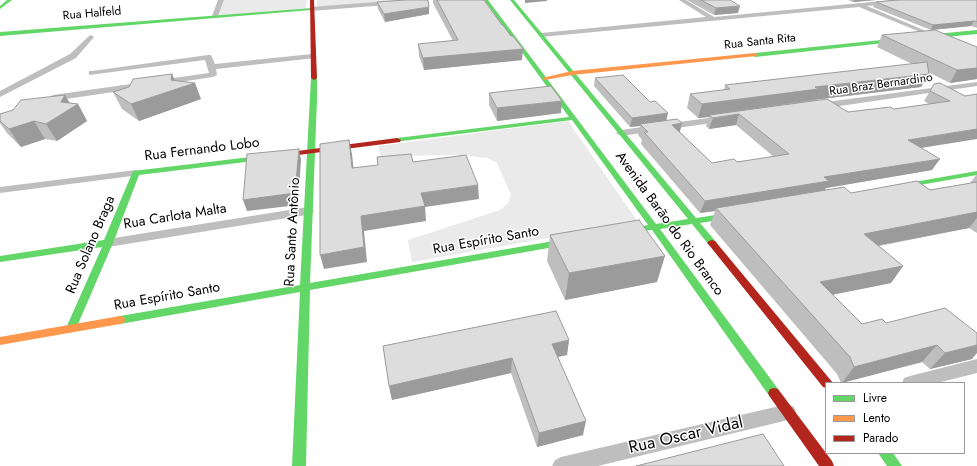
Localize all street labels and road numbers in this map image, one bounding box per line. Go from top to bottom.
street label: Rua Halfeld [62,4,122,24]
street label: Rua Santa Rita [724,31,796,53]
street label: Rua Braz Bernardino [828,71,934,99]
street label: Rua Fernando Lobo [144,135,260,165]
street label: Avenida Barão do Rio Branco [611,149,727,299]
street label: Rua Santo Antônio [282,177,304,287]
street label: Rua Solano Braga [63,194,119,296]
street label: Rua Carlota Malta [122,201,228,233]
street label: Rua Espírito Santo [432,223,540,259]
street label: Rua Espírito Santo [113,279,221,315]
street label: Rua Oscar Vidal [627,413,745,459]

